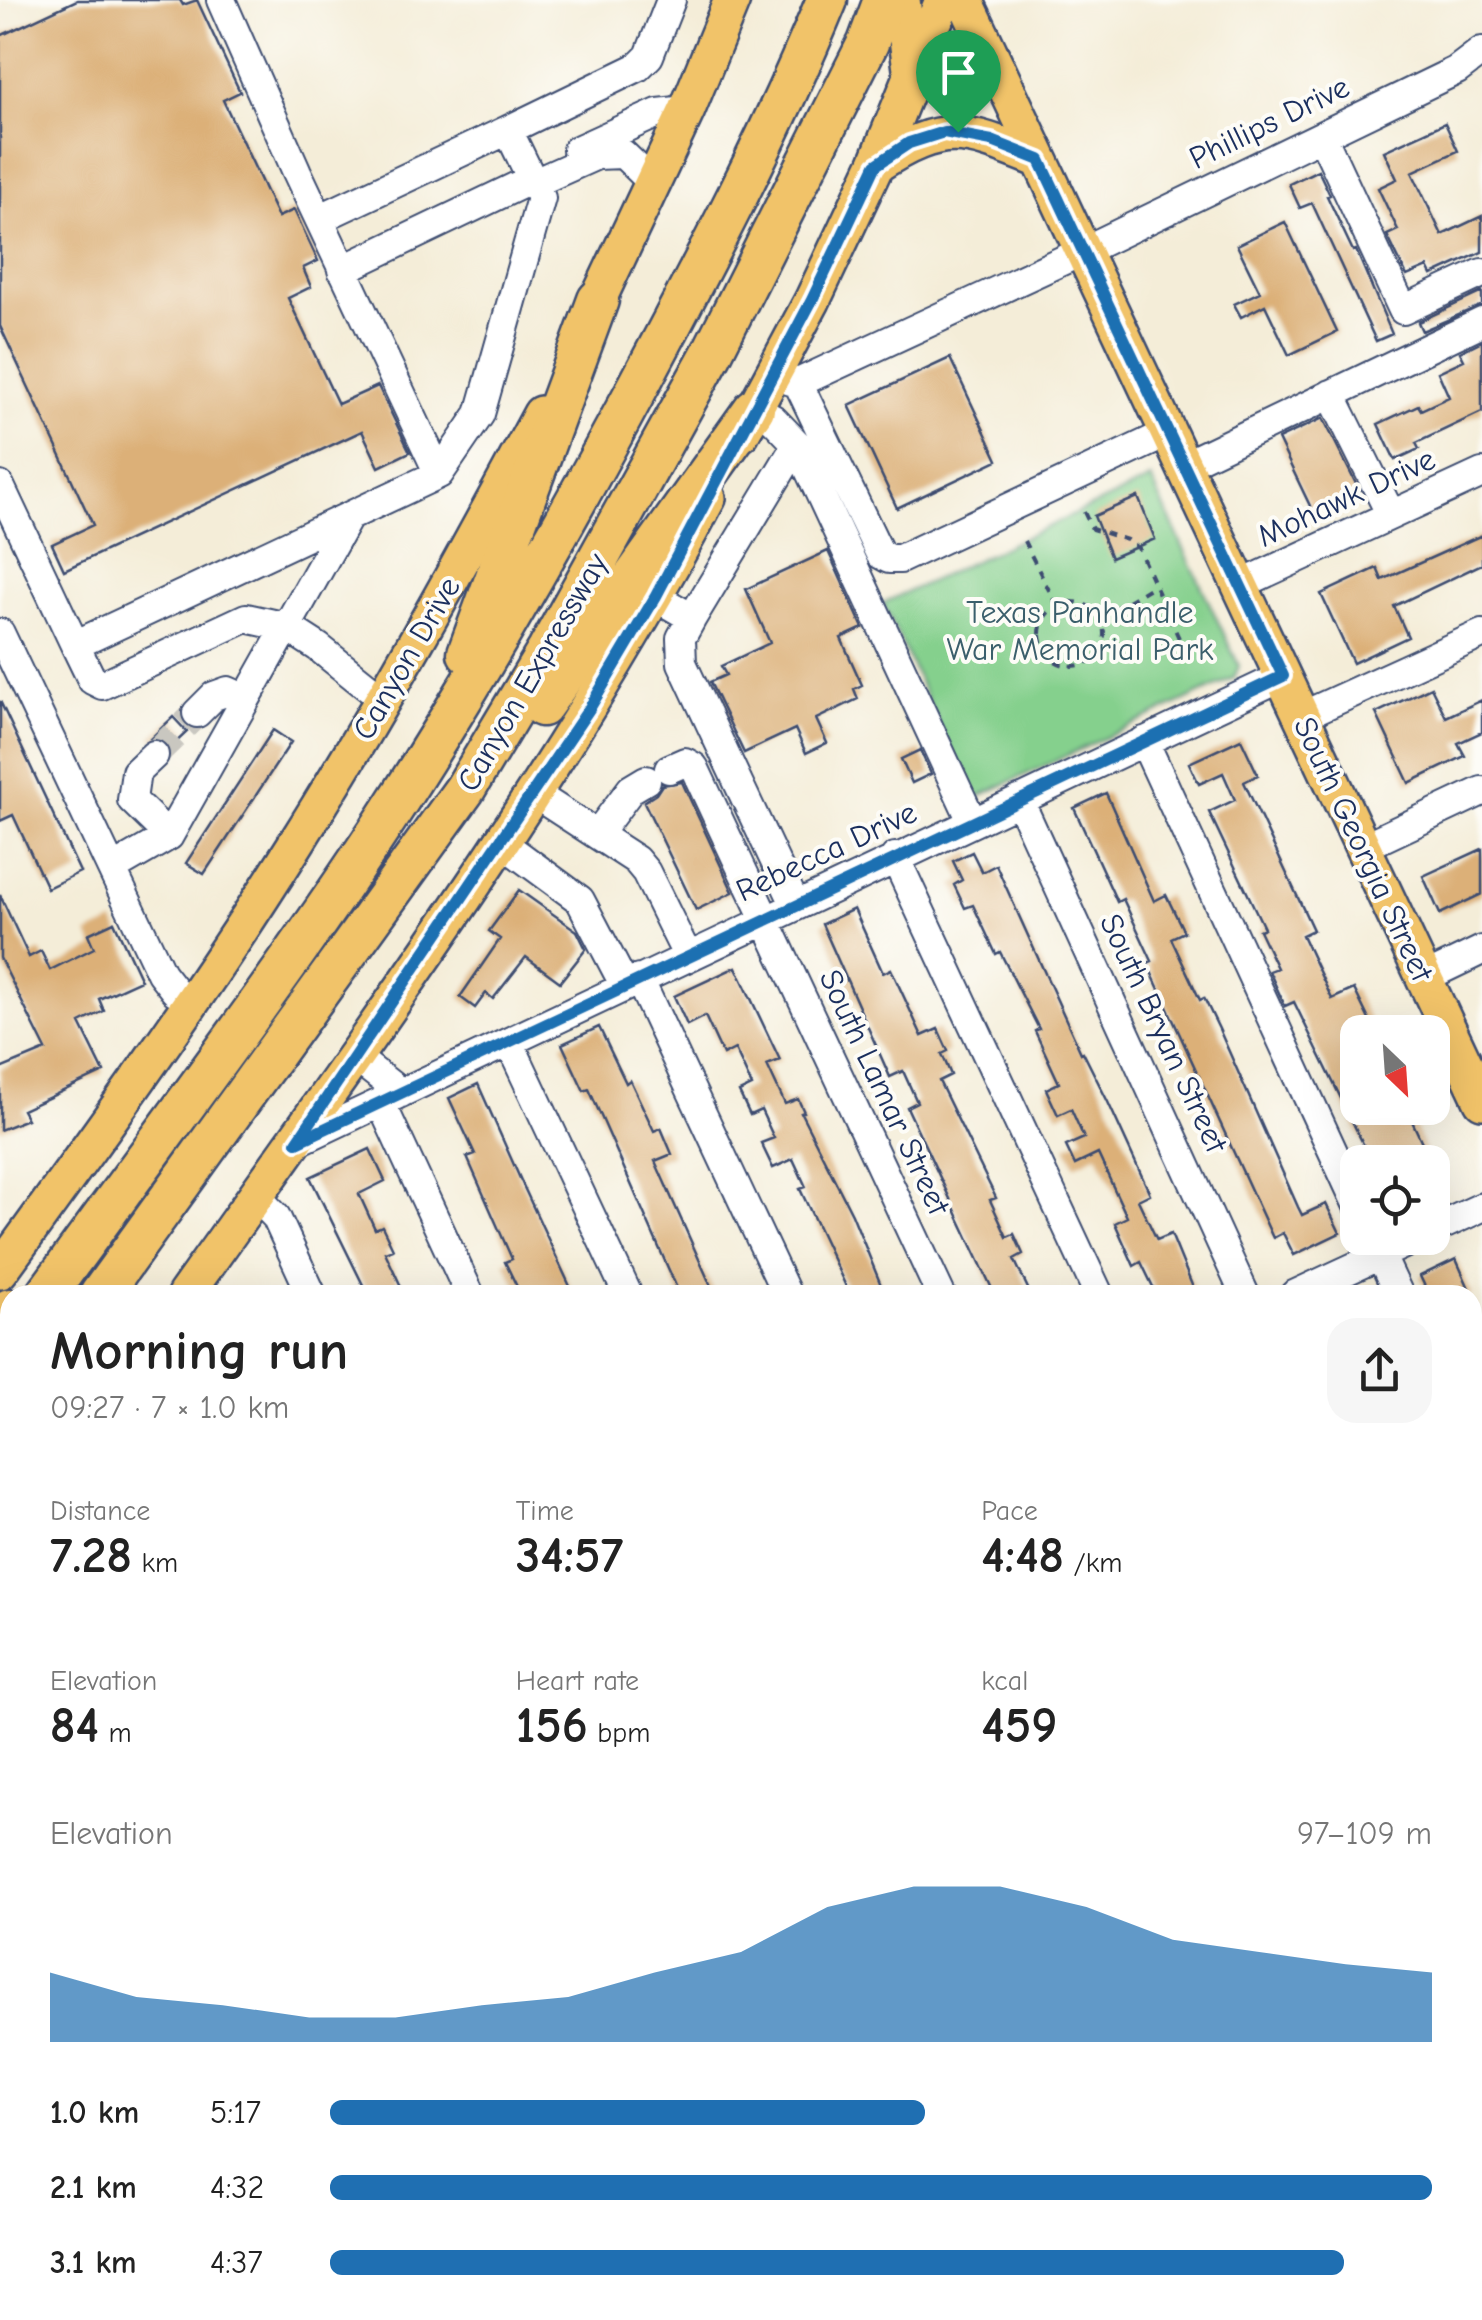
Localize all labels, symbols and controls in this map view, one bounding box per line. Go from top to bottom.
pin [916,30,1001,133]
icon: arrive [931,45,986,100]
street label: Phillips Drive [1183,68,1355,177]
street label: Mohawk Drive [1252,440,1441,555]
street label: Canyon Expressway [449,546,616,798]
street label: Canyon Drive [345,570,468,746]
park label: Texas Panhandle War Memorial Park [946,594,1214,668]
street label: South Georgia Street [1286,711,1441,988]
street label: Rebecca Drive [730,794,922,909]
street label: South Bryan Street [1092,908,1235,1159]
street label: South Lamar Street [811,964,958,1222]
north arrow [1340,1015,1450,1125]
map controls [1340,1015,1450,1255]
button: locate [1340,1145,1450,1255]
button: share [1327,1318,1432,1423]
text: Morning run [50,1319,348,1383]
text: 09:27 · 7 × 1.0 km [50,1389,289,1426]
text: Distance [50,1495,150,1527]
text: Time [516,1495,574,1527]
text: Pace [981,1495,1038,1527]
text: 7.28 [50,1527,132,1585]
text: 34:57 [516,1527,623,1585]
text: 4:48 [981,1527,1064,1585]
text: km [132,1547,178,1579]
text: /km [1064,1547,1122,1579]
text: Elevation [50,1665,157,1697]
text: Heart rate [516,1665,639,1697]
text: kcal [981,1665,1028,1697]
text: 84 [50,1697,99,1755]
text: 156 [516,1697,588,1755]
text: 459 [981,1697,1057,1755]
text: m [99,1717,132,1749]
text: bpm [588,1717,650,1749]
text: Elevation [50,1815,173,1852]
text: 97–109 m [1297,1815,1432,1852]
text: 1.0 km [50,2094,139,2131]
text: 5:17 [210,2094,261,2131]
text: 2.1 km [50,2169,137,2206]
text: 4:32 [210,2169,264,2206]
text: 3.1 km [50,2244,137,2281]
text: 4:37 [210,2244,263,2281]

